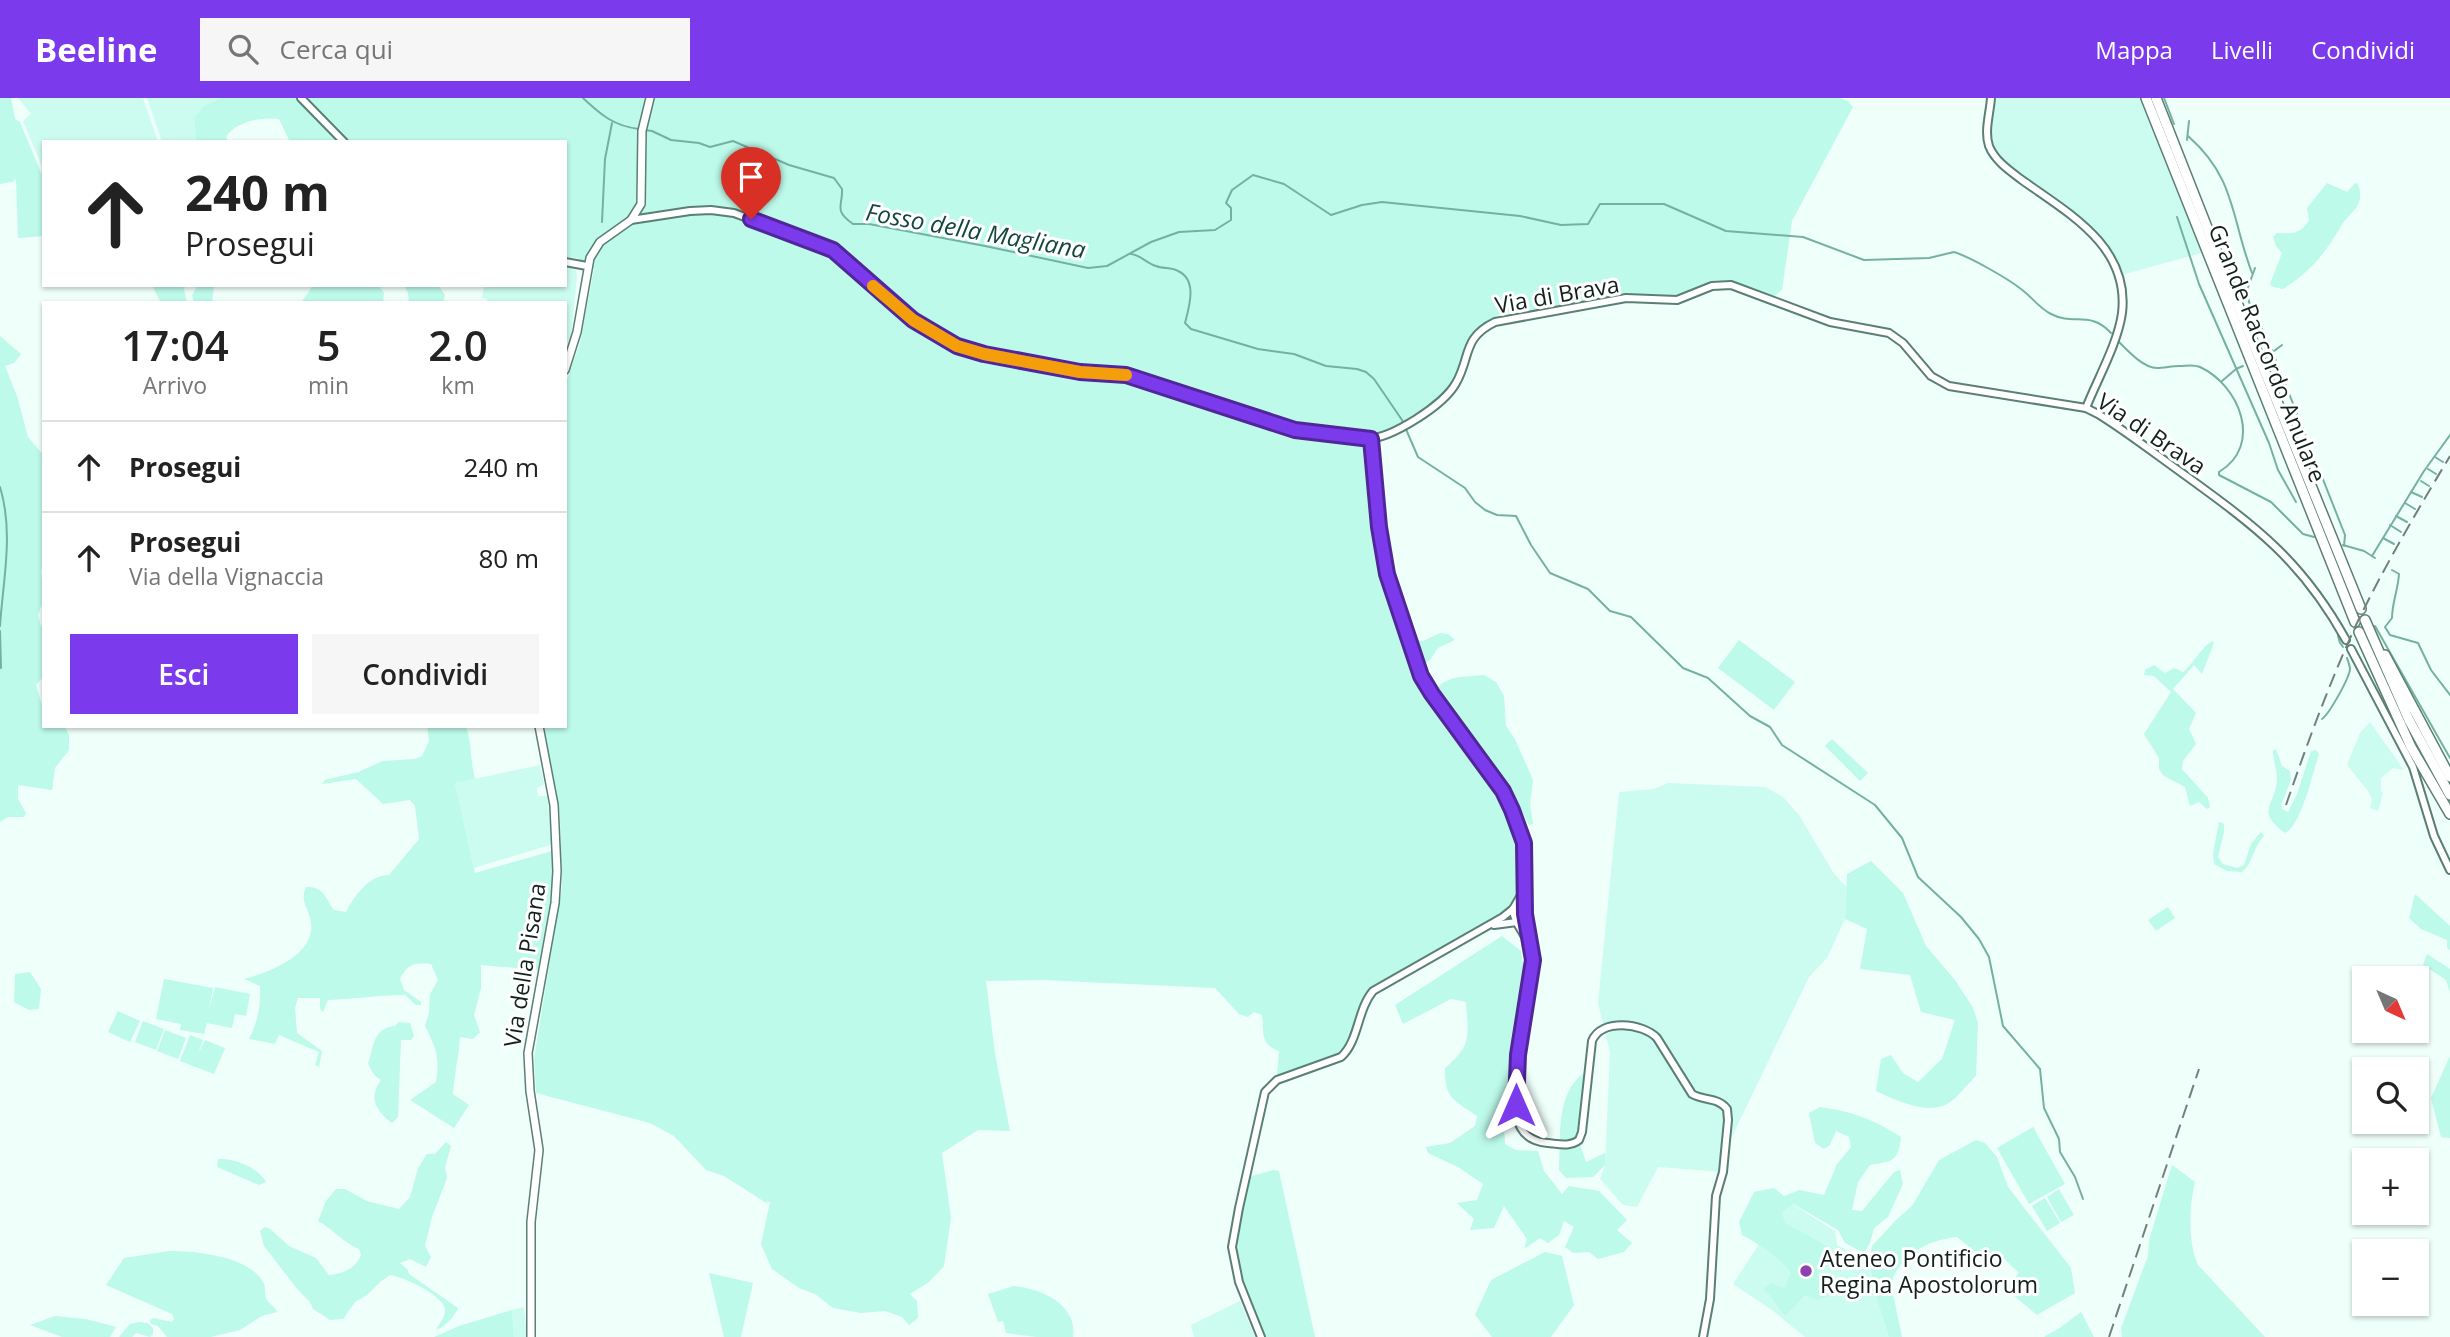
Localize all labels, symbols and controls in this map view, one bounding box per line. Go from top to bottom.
search box [200,18,690,81]
text: Beeline [35,27,158,72]
icon: search [224,30,262,68]
text: Cerca qui [280,31,393,67]
text: Mappa [2095,33,2173,66]
text: Livelli [2211,33,2273,66]
text: Condividi [2311,33,2415,66]
pin [721,147,781,219]
icon: arrive [732,158,770,196]
text: 240 m [185,159,330,225]
icon: ahead [70,168,161,259]
water label: Fosso della Magliana [864,194,1089,266]
street label: Grande Raccordo Anulare [2202,219,2334,487]
text: Prosegui [185,222,315,265]
street label: Via di Brava [1492,267,1622,321]
text: 17:04 [121,316,229,373]
text: 5 [316,316,341,373]
text: 2.0 [428,316,488,373]
text: Arrivo [143,369,207,401]
text: min [308,369,349,401]
text: km [441,369,475,401]
street label: Via di Brava [2091,385,2213,481]
icon: ahead [70,448,108,486]
text: Prosegui [129,449,241,485]
text: 240 m [464,449,539,485]
text: Prosegui [129,524,241,560]
icon: ahead [70,539,108,577]
text: 80 m [478,540,539,576]
text: Via della Vignaccia [129,560,324,592]
button: Esci [70,634,298,714]
button: Condividi [312,634,539,714]
street label: Via della Pisana [495,881,553,1049]
north arrow [2352,966,2429,1043]
map controls [2352,966,2429,1316]
button: search [2352,1057,2429,1134]
position arrow [1479,1068,1553,1142]
button: + [2352,1148,2429,1225]
button: − [2352,1239,2429,1316]
place label: Ateneo Pontificio Regina Apostolorum [1820,1242,2038,1300]
marker: Ateneo Pontificio Regina Apostolorum [1798,1263,1814,1279]

